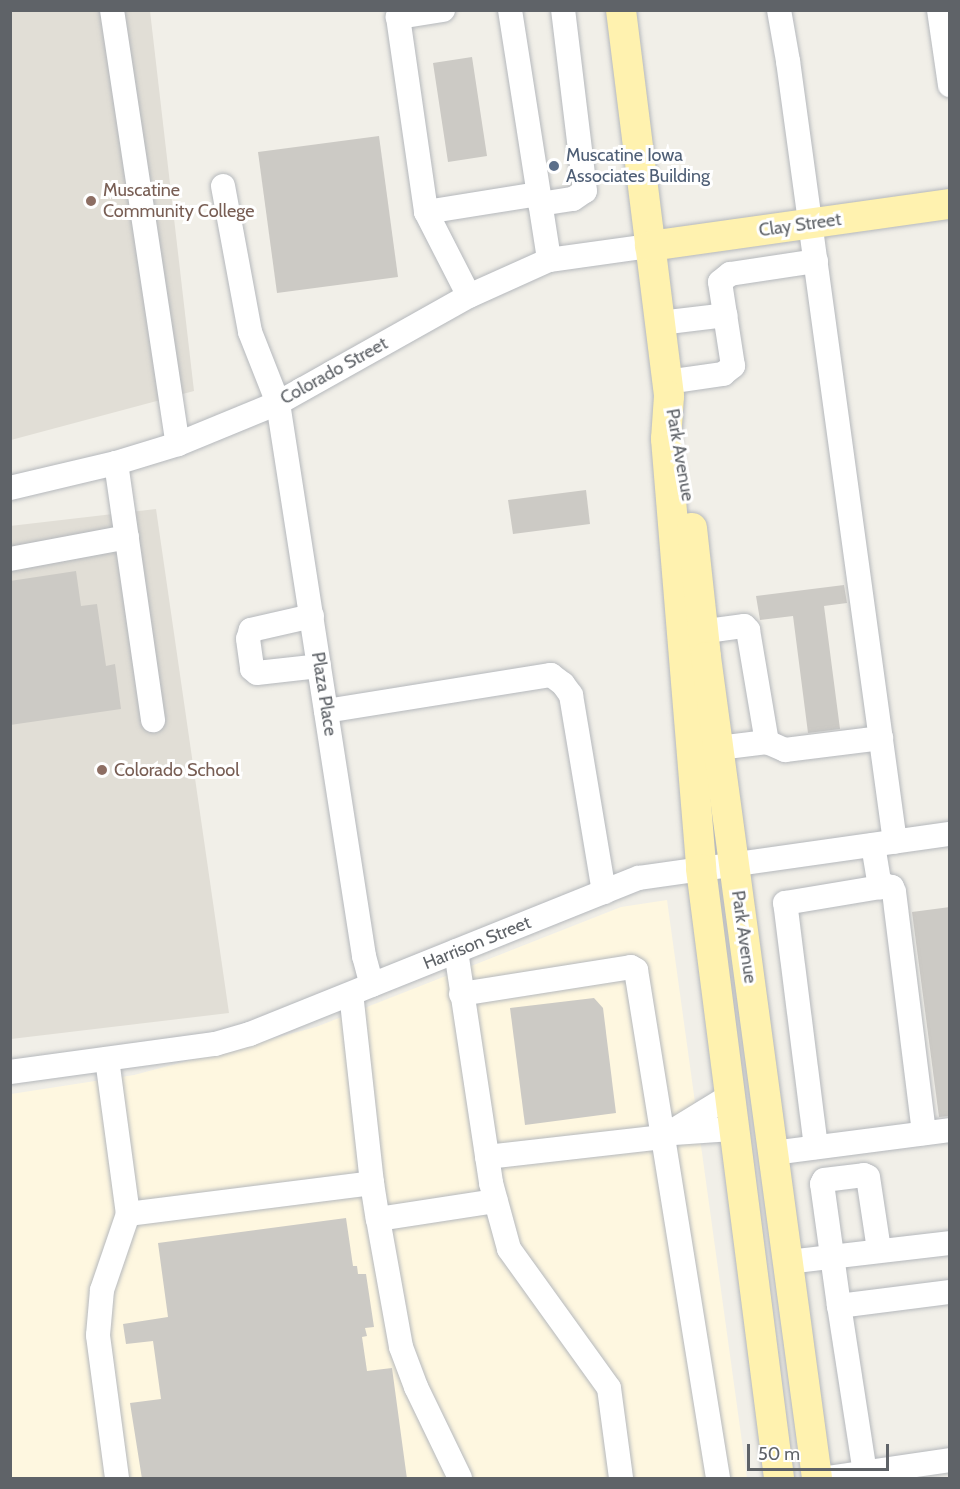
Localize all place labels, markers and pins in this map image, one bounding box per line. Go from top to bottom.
place label: Muscatine Iowa Associates Building [566,145,710,188]
marker: Muscatine Iowa Associates Building [547,159,561,173]
place label: Muscatine Community College [103,180,254,222]
marker: Muscatine Community College [84,194,98,208]
place label: Colorado School [114,759,239,781]
marker: Colorado School [95,763,109,777]

